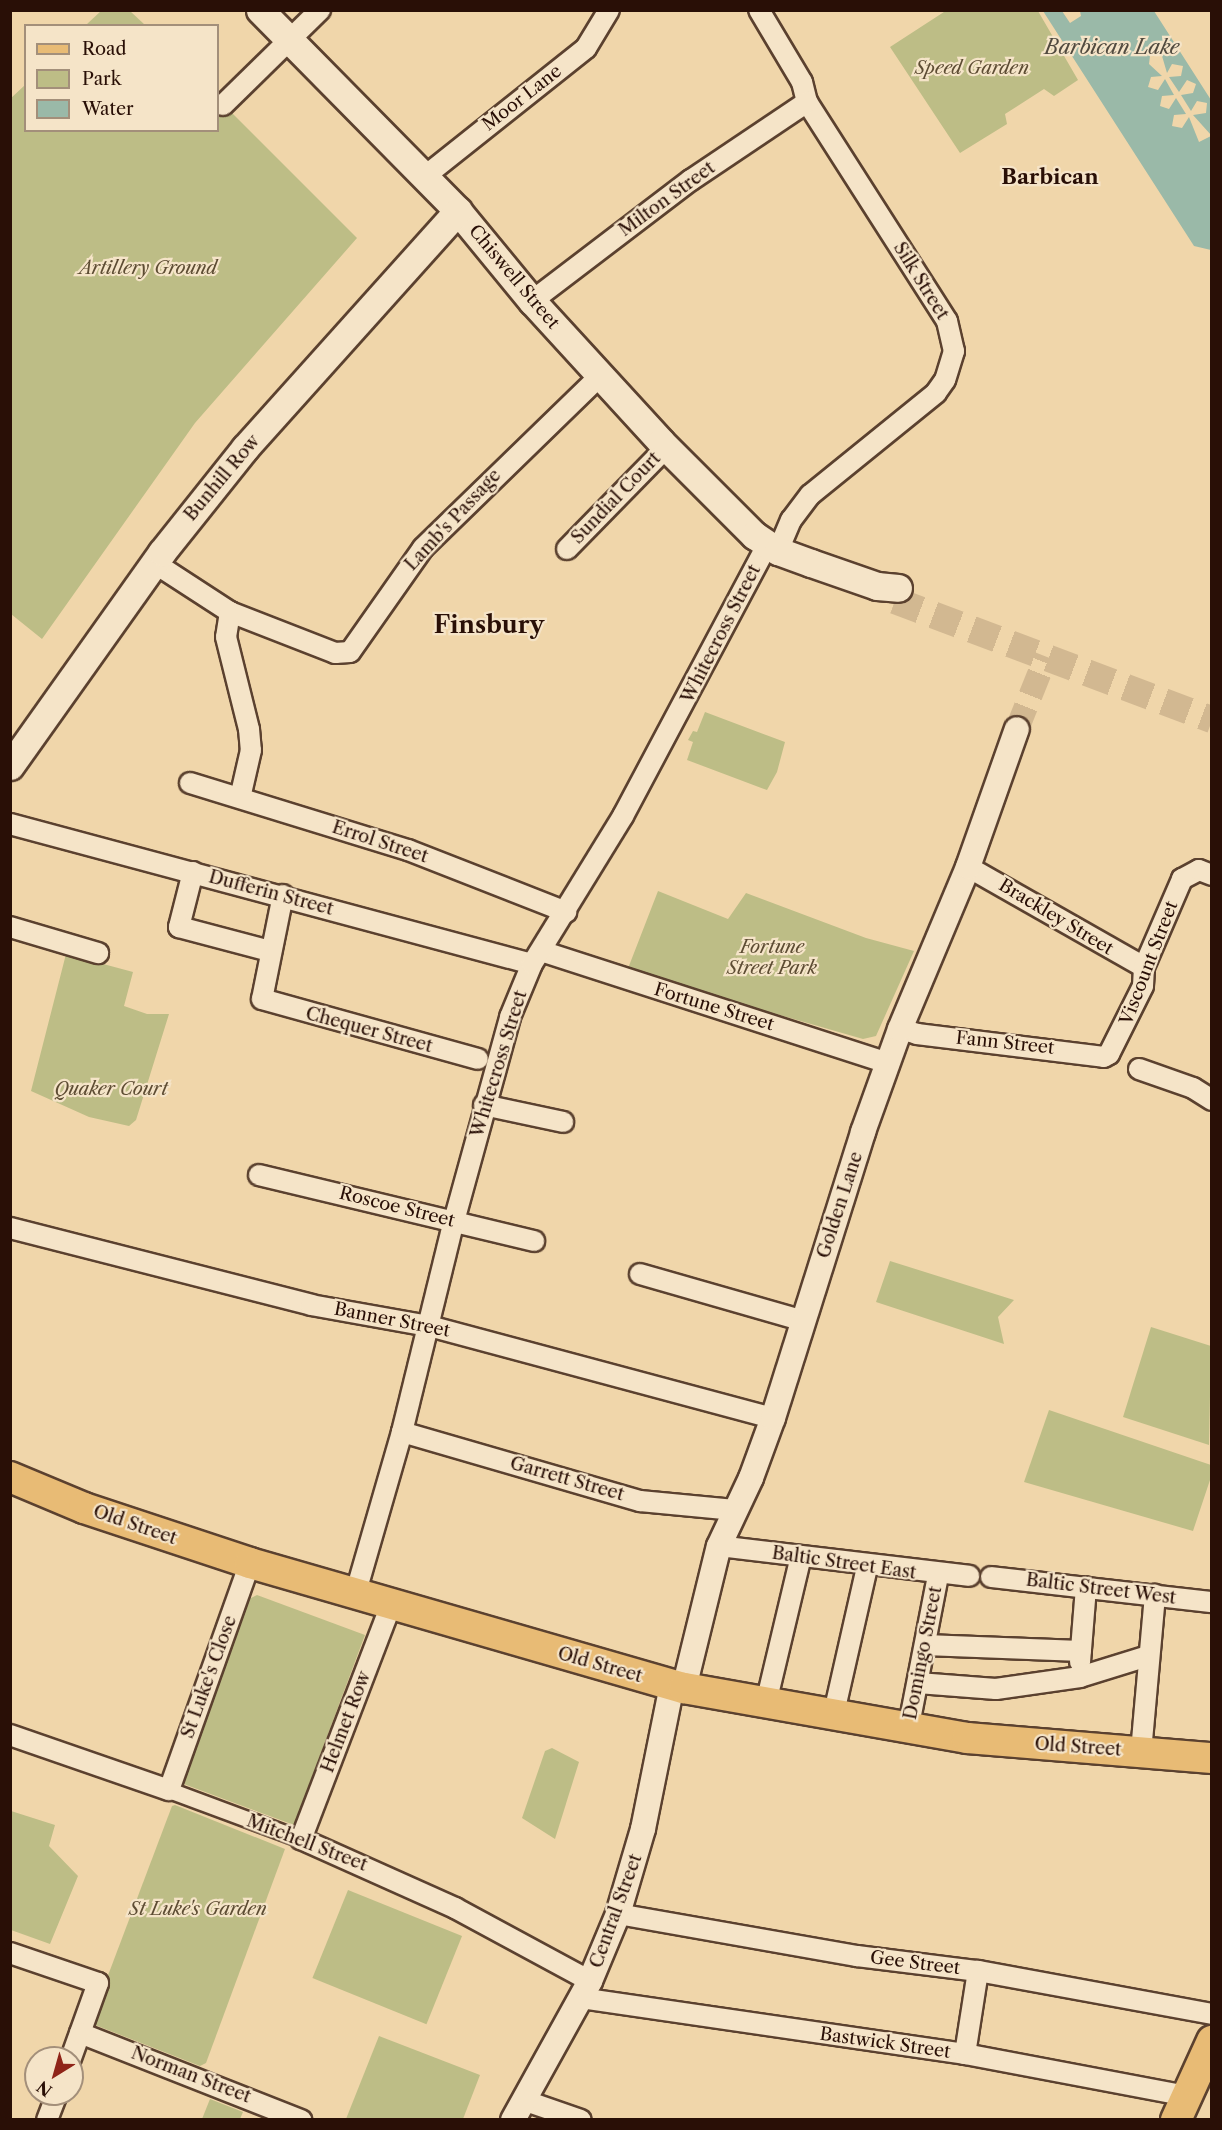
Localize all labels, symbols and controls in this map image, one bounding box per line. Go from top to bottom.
legend [24,24,219,132]
water label: Barbican Lake [1045,35,1179,59]
text: Road [82,38,127,60]
park label: Speed Garden [915,57,1029,79]
street label: Moor Lane [478,60,566,136]
text: Park [82,68,121,90]
text: Water [82,98,134,120]
street label: Milton Street [615,157,719,241]
district label: Barbican [1001,164,1099,190]
street label: Chiswell Street [464,221,564,333]
street label: Silk Street [889,238,953,324]
park label: Artillery Ground [79,257,217,279]
street label: Bunhill Row [180,431,264,525]
street label: Sundial Court [567,448,665,548]
street label: Lamb's Passage [400,465,506,575]
street label: Whitecross Street [677,561,765,707]
district label: Finsbury [434,611,544,639]
street label: Errol Street [329,816,431,868]
street label: Dufferin Street [206,866,336,920]
street label: Brackley Street [995,874,1117,960]
street label: Viscount Street [1115,898,1183,1028]
park label: Fortune Street Park [727,937,817,980]
street label: Fortune Street [651,979,777,1035]
street label: Whitecross Street [466,988,532,1140]
street label: Chequer Street [303,1003,435,1057]
street label: Fann Street [955,1027,1055,1059]
park label: Quaker Court [54,1078,168,1100]
street label: Golden Lane [813,1149,867,1261]
street label: Roscoe Street [337,1182,457,1232]
street label: Banner Street [332,1298,452,1342]
street label: Garrett Street [508,1452,626,1506]
street label: Old Street [90,1501,180,1549]
street label: Baltic Street East [771,1542,917,1584]
street label: Baltic Street West [1024,1569,1178,1609]
street label: Domingo Street [899,1584,947,1722]
street label: St Luke's Close [177,1613,241,1741]
street label: Old Street [555,1643,645,1687]
street label: Helmet Row [317,1668,375,1776]
street label: Old Street [1034,1733,1122,1761]
street label: Mitchell Street [244,1810,370,1876]
street label: Central Street [585,1851,647,1971]
park label: St Luke's Garden [129,1898,267,1920]
street label: Gee Street [869,1947,961,1979]
street label: Bastwick Street [818,2023,952,2063]
street label: Norman Street [128,2042,254,2108]
north arrow [24,2046,84,2106]
text: N [33,2077,56,2101]

